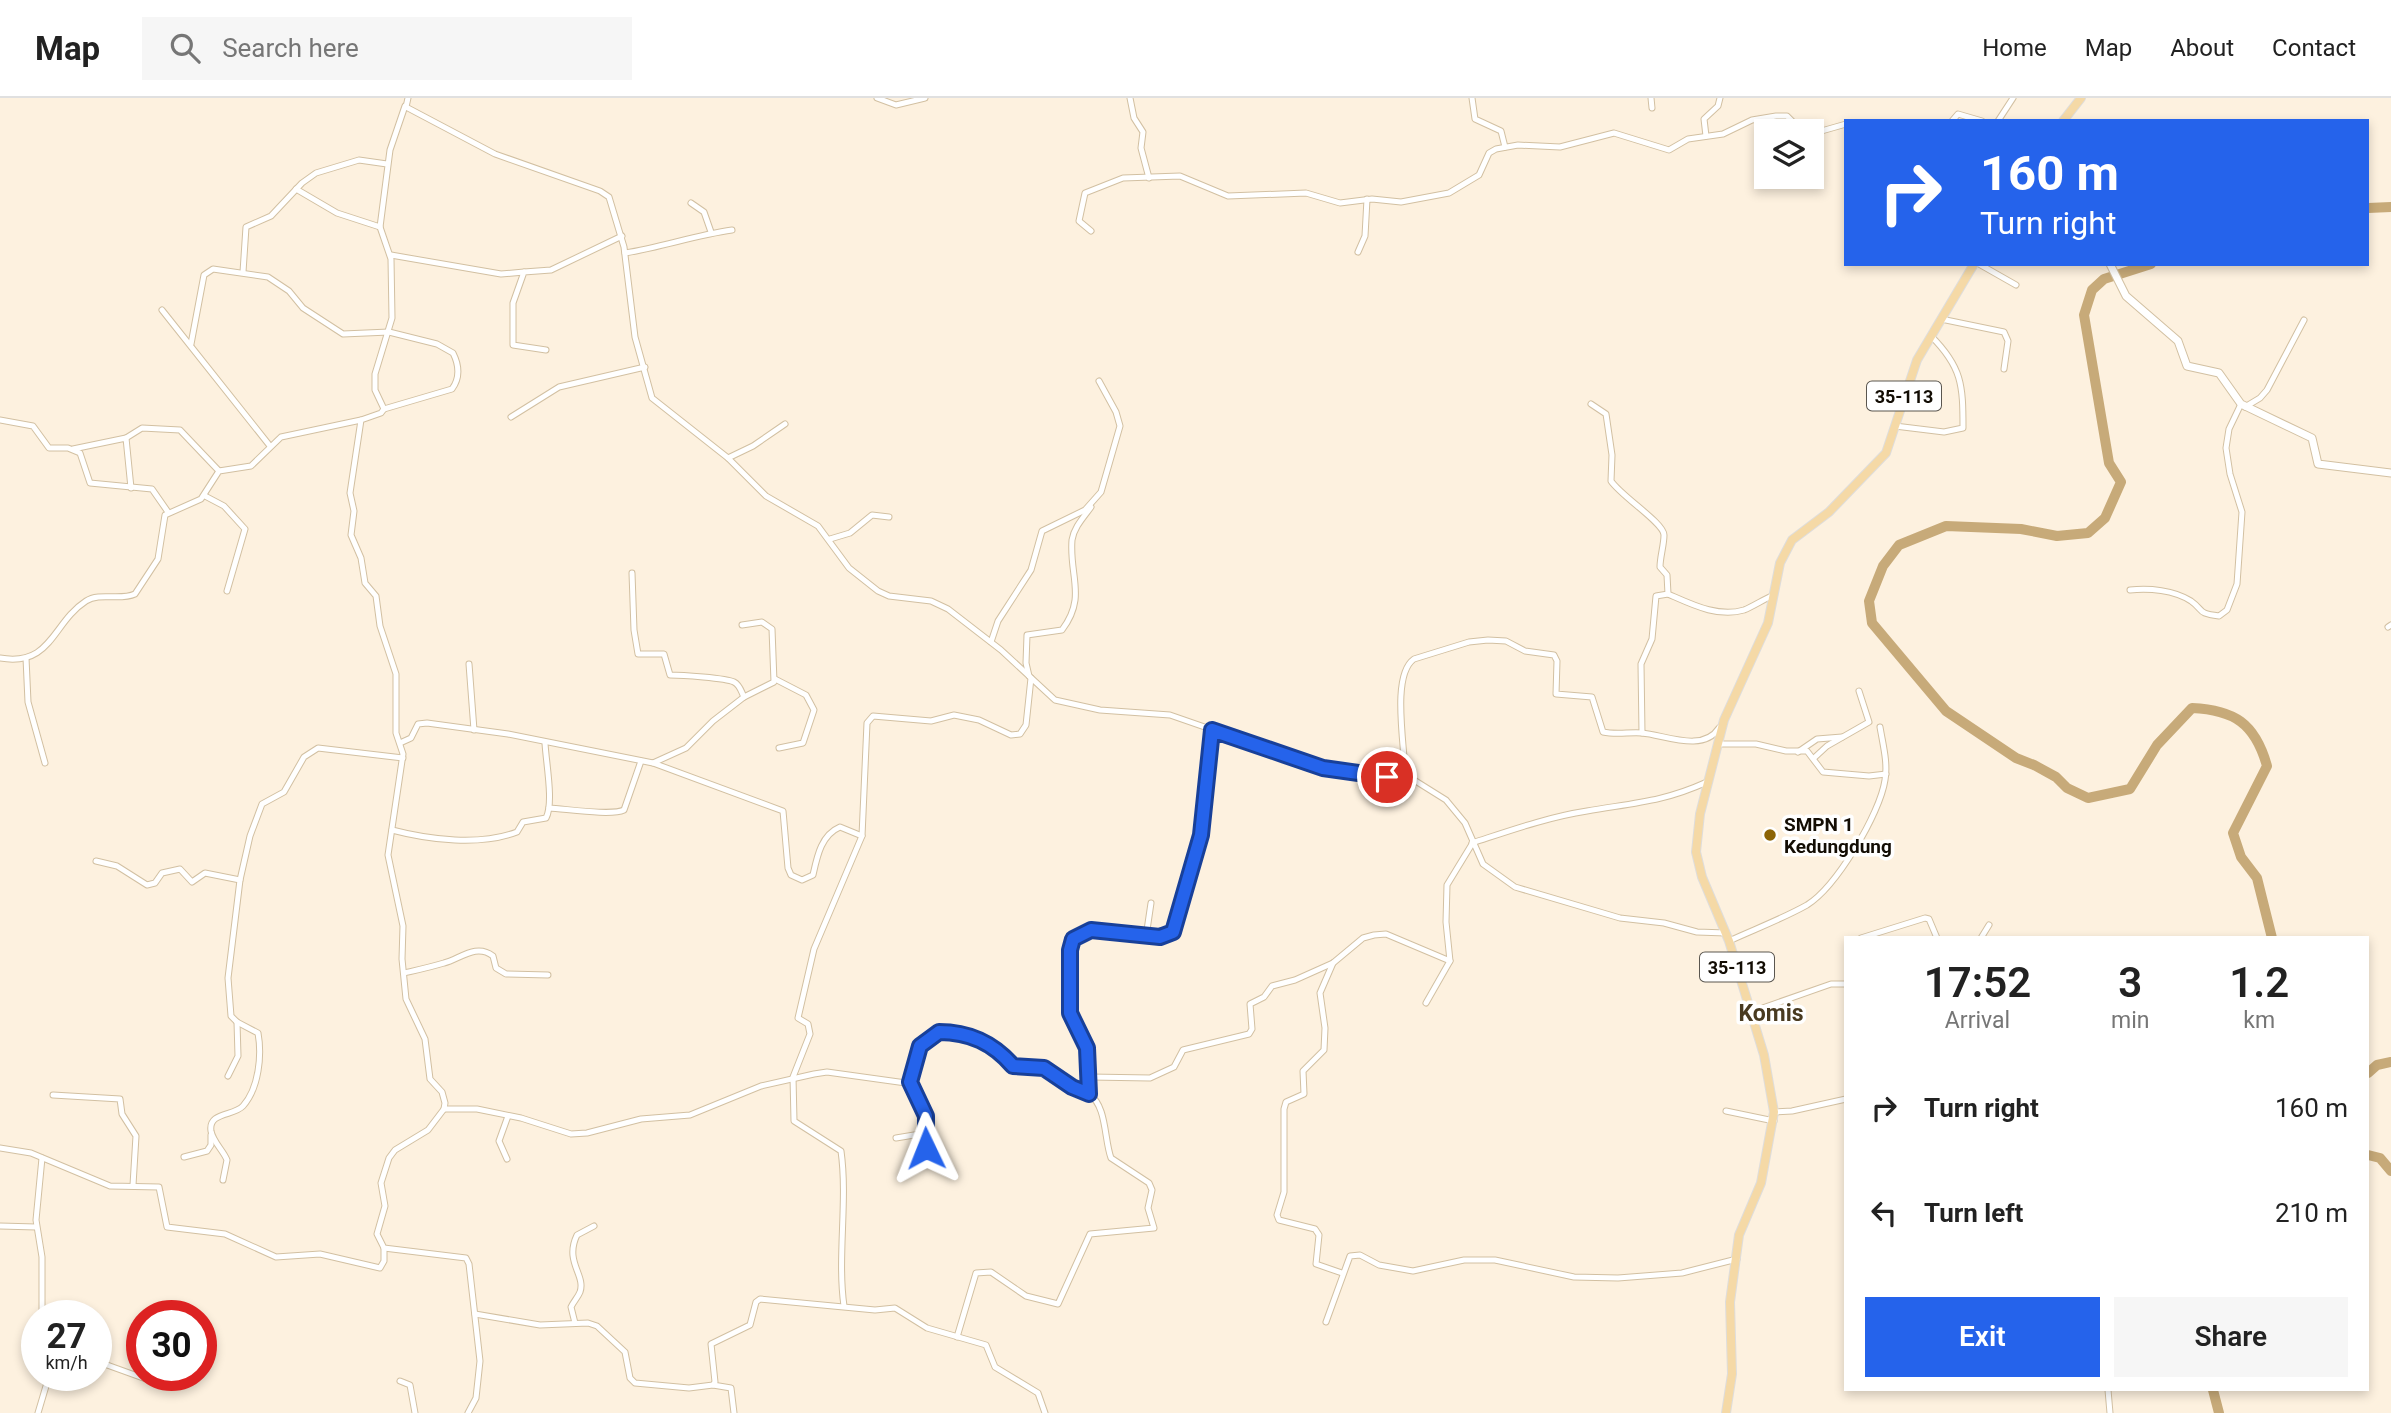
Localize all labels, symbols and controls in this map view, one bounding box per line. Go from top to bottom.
search box [142,17,632,80]
text: Map [35,29,100,68]
icon: search [166,29,204,67]
text: Search here [222,33,359,63]
text: Home [1982,34,2047,62]
text: Map [2085,34,2132,62]
text: About [2170,34,2234,62]
text: Contact [2272,34,2356,62]
map controls [1754,119,1824,189]
button: layers [1754,119,1824,189]
text: 160 m [1980,145,2119,202]
icon: right [1865,147,1956,238]
text: Turn right [1980,204,2116,242]
road number: 35-113 [1867,382,1941,410]
pin [1357,747,1417,807]
icon: arrive [1368,758,1406,796]
place label: SMPN 1 Kedungdung [1784,813,1892,858]
marker: SMPN 1 Kedungdung [1762,827,1778,843]
road number: 35-113 [1700,952,1774,982]
text: 17:52 [1924,958,2031,1007]
text: 3 [2118,958,2142,1007]
text: 1.2 [2229,958,2289,1007]
district label: Komis [1738,1000,1804,1027]
text: Arrival [1945,1007,2010,1034]
text: min [2111,1007,2149,1034]
text: km [2243,1007,2275,1034]
icon: right [1865,1089,1903,1127]
text: Turn right [1924,1093,2039,1123]
text: 160 m [2275,1093,2348,1123]
position arrow [889,1111,963,1185]
icon: left [1865,1194,1903,1232]
text: Turn left [1924,1198,2023,1228]
text: 210 m [2275,1198,2348,1228]
button: Exit [1865,1297,2100,1377]
button: Share [2114,1297,2348,1377]
speed limit sign: 30 [126,1300,217,1391]
text: 27 [46,1316,87,1357]
text: km/h [45,1352,88,1373]

